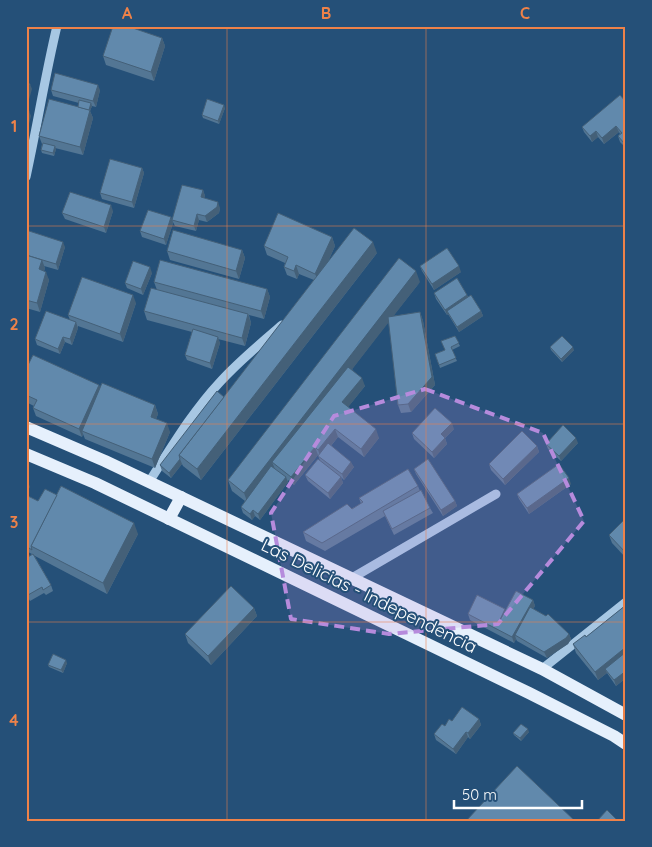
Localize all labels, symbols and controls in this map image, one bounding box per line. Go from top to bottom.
text: A [122,3,133,23]
text: B [321,3,331,23]
text: C [520,3,530,23]
text: 1 [11,116,17,136]
text: 2 [9,314,19,334]
text: 3 [10,512,18,532]
street label: Las Delicias - Independencia [257,533,481,658]
text: 4 [9,710,19,730]
scale bar [454,777,582,809]
text: 50 m [462,785,497,804]

